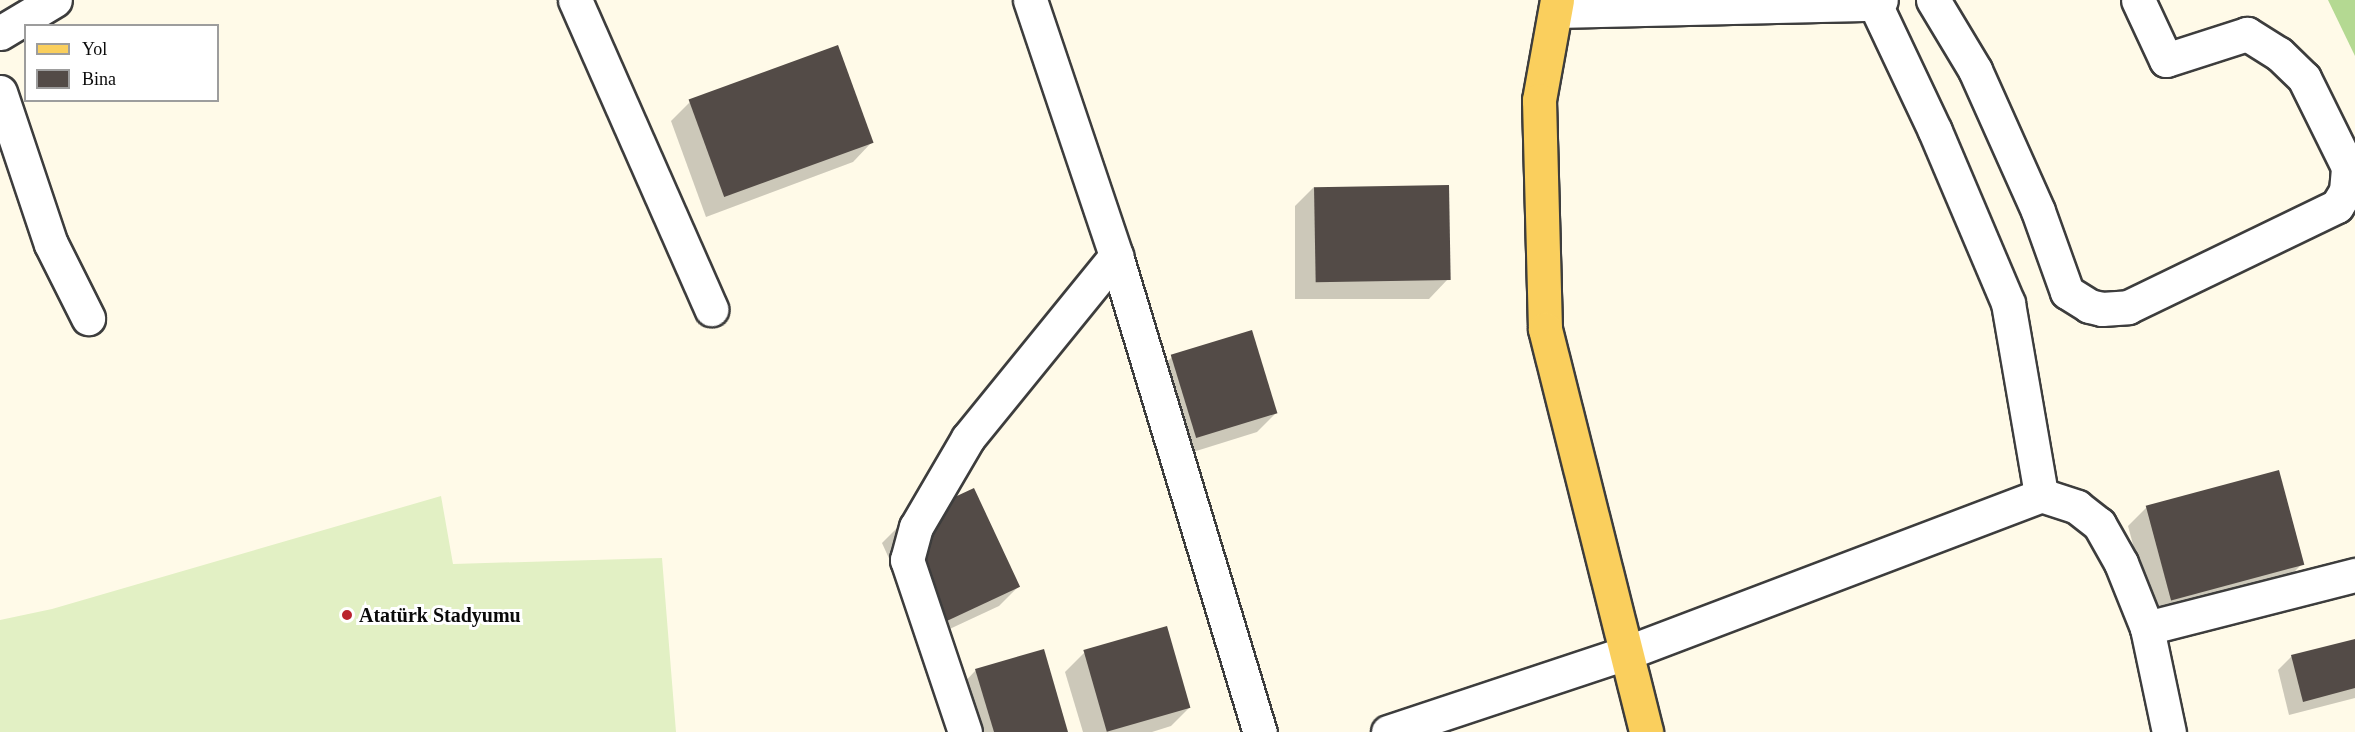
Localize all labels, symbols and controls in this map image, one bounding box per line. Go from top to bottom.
legend [24,24,219,102]
text: Yol [82,39,107,59]
text: Bina [82,69,116,89]
place label: Atatürk Stadyumu [359,603,521,627]
marker: Atatürk Stadyumu [340,608,354,622]

